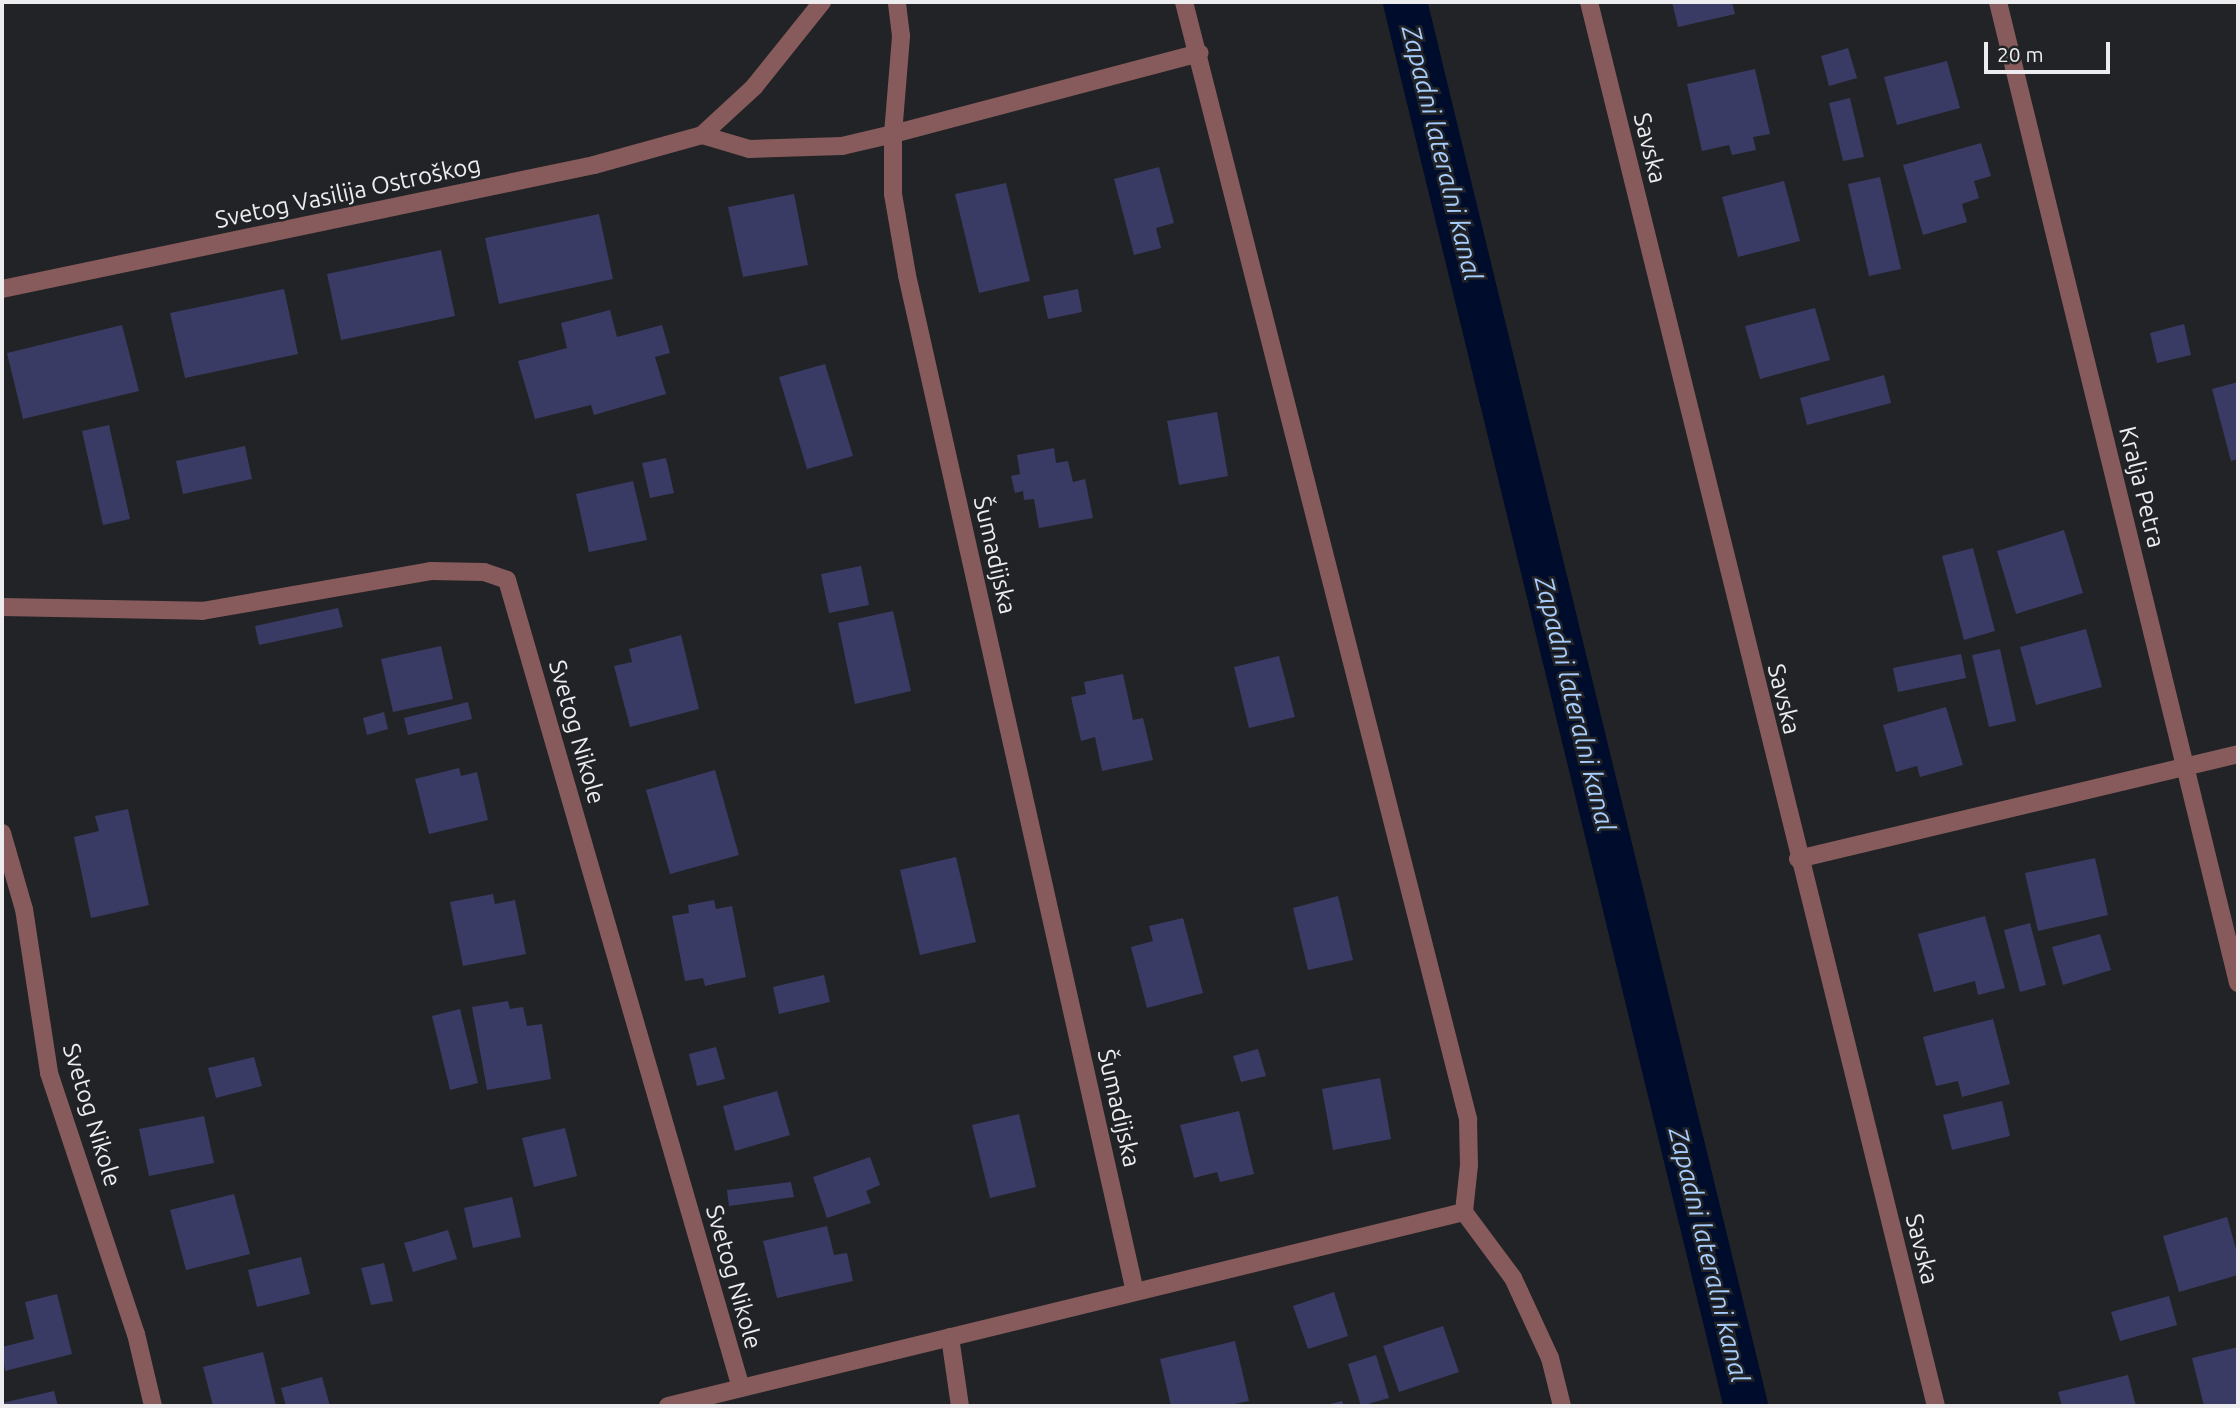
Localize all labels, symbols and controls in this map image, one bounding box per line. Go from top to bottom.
water label: Zapadni lateralni kanal [1395,22,1489,284]
scale bar [1988,28,2114,72]
text: 20 m [1997,42,2044,66]
street label: Savska [1627,110,1673,186]
street label: Svetog Vasilija Ostroškog [213,150,483,234]
street label: Kralja Petra [2113,423,2171,551]
street label: Šumadijska [967,493,1023,617]
water label: Zapadni lateralni kanal [1528,573,1622,835]
street label: Svetog Nikole [543,657,611,807]
street label: Savska [1761,661,1807,737]
street label: Svetog Nikole [57,1040,127,1190]
street label: Šumadijska [1091,1046,1147,1170]
water label: Zapadni lateralni kanal [1662,1124,1756,1386]
street label: Svetog Nikole [700,1202,768,1352]
street label: Savska [1899,1211,1945,1287]

